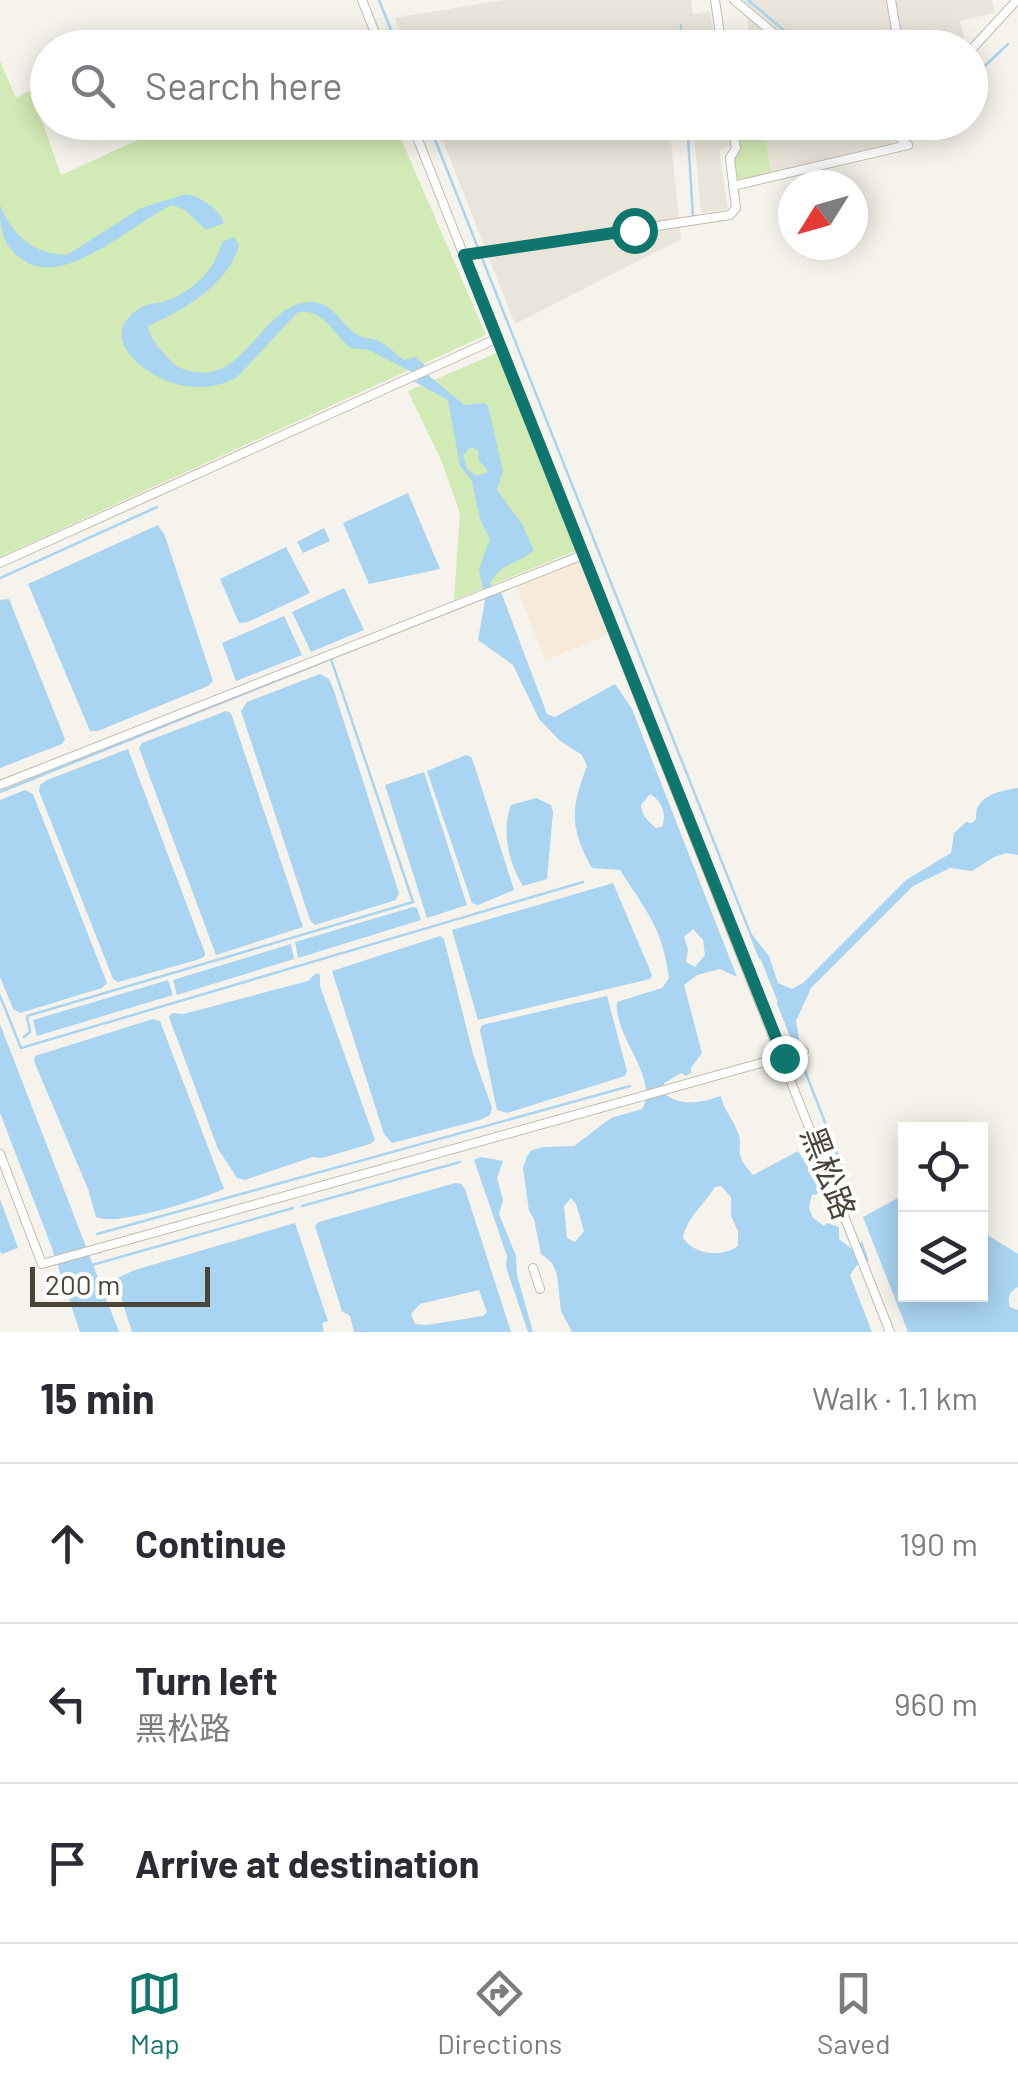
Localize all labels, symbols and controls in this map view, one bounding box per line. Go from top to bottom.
search box [30,30,988,140]
icon: search [65,58,120,113]
text: Search here [145,62,343,108]
north arrow [778,170,868,260]
route start [612,208,658,254]
route end [762,1036,808,1082]
street label: 黑松路 [795,1121,865,1224]
map controls [898,1122,988,1302]
button: locate [898,1122,988,1212]
button: layers [898,1212,988,1302]
scale bar [30,1262,210,1306]
text: 200 m [45,1267,120,1301]
text: 15 min [40,1372,155,1422]
text: Walk · 1.1 km [812,1378,978,1416]
icon: ahead [40,1516,95,1571]
text: Continue [135,1520,286,1566]
text: 190 m [899,1524,978,1562]
text: Turn left [135,1657,278,1703]
icon: left [40,1676,95,1731]
text: 960 m [894,1684,978,1722]
text: 黑松路 [135,1708,231,1746]
icon: arrive [40,1836,95,1891]
text: Arrive at destination [135,1840,480,1886]
tab: Map [127,1966,182,2060]
tab: Directions [437,1966,562,2060]
tab: Saved [817,1966,891,2060]

